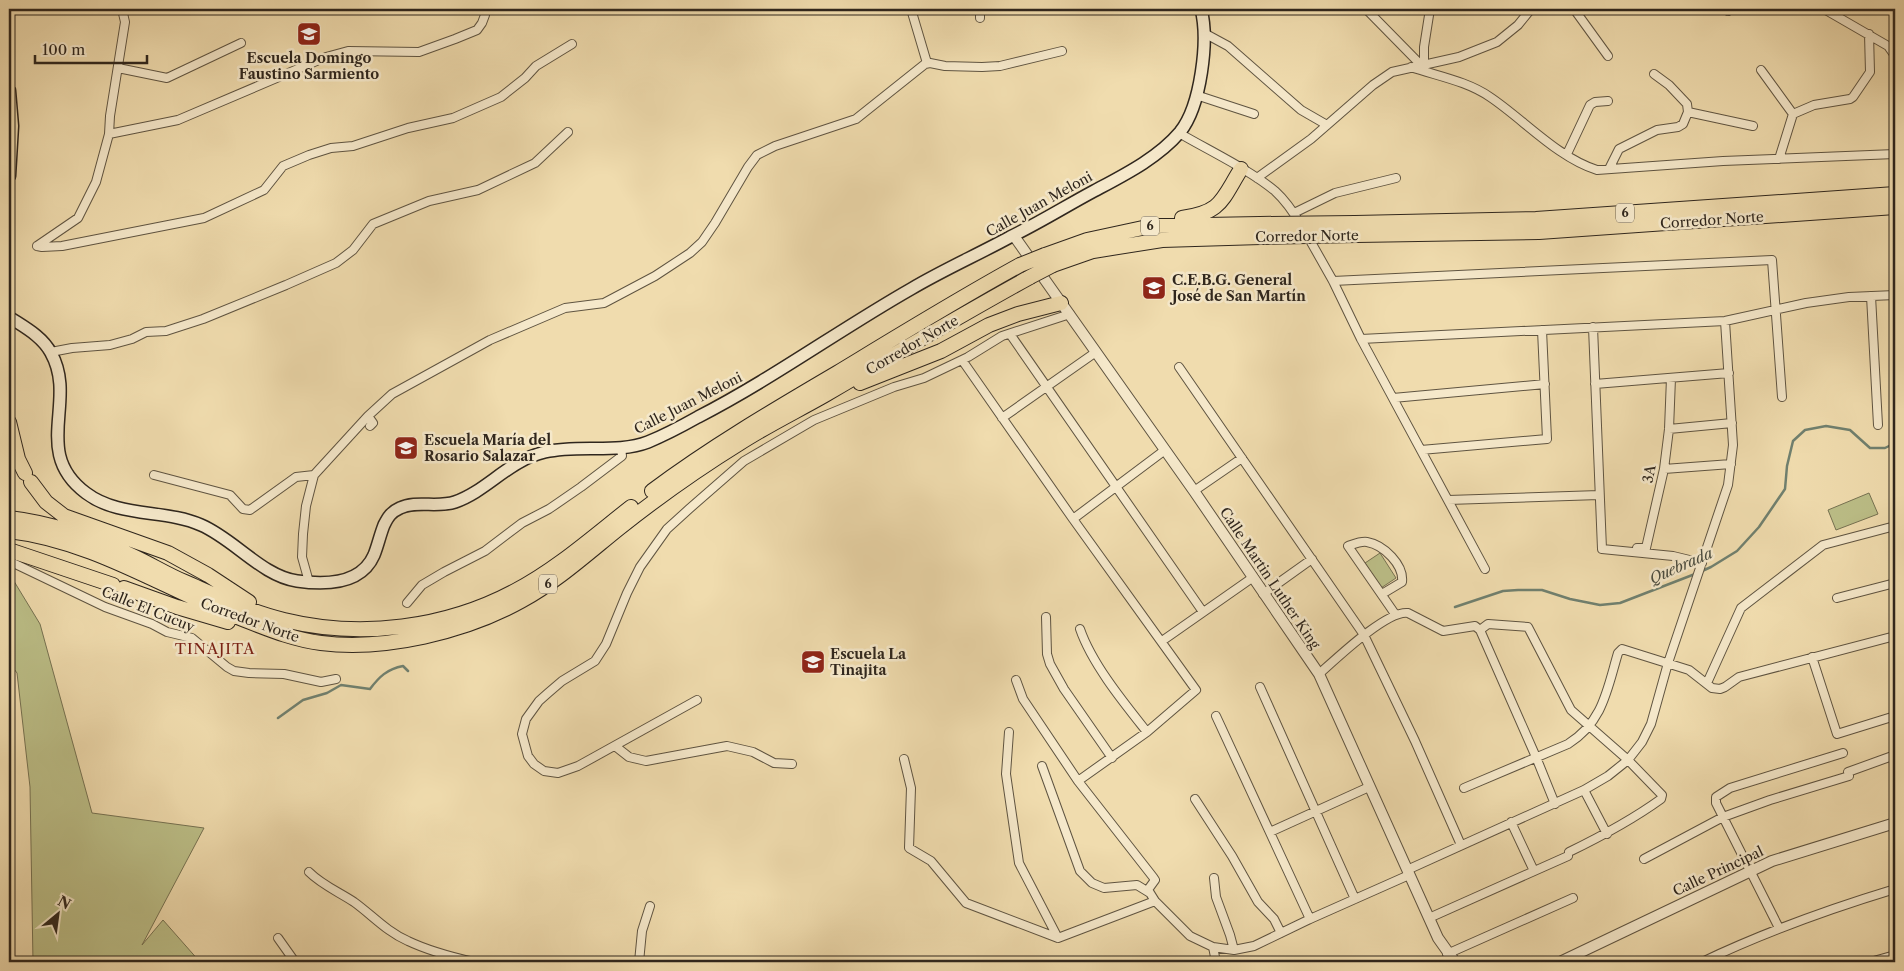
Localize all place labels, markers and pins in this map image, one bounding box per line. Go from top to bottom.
school or university icon: Escuela Domingo Faustino Sarmiento [296,21,322,47]
place label: Escuela Domingo Faustino Sarmiento [239,49,379,83]
place label: C.E.B.G. General José de San Martín [1169,271,1306,305]
school or university icon: C.E.B.G. General José de San Martín [1141,275,1167,301]
place label: Escuela María del Rosario Salazar [424,431,551,465]
school or university icon: Escuela María del Rosario Salazar [393,435,419,461]
place label: Escuela La Tinajita [830,645,907,679]
school or university icon: Escuela La Tinajita [800,649,826,675]

